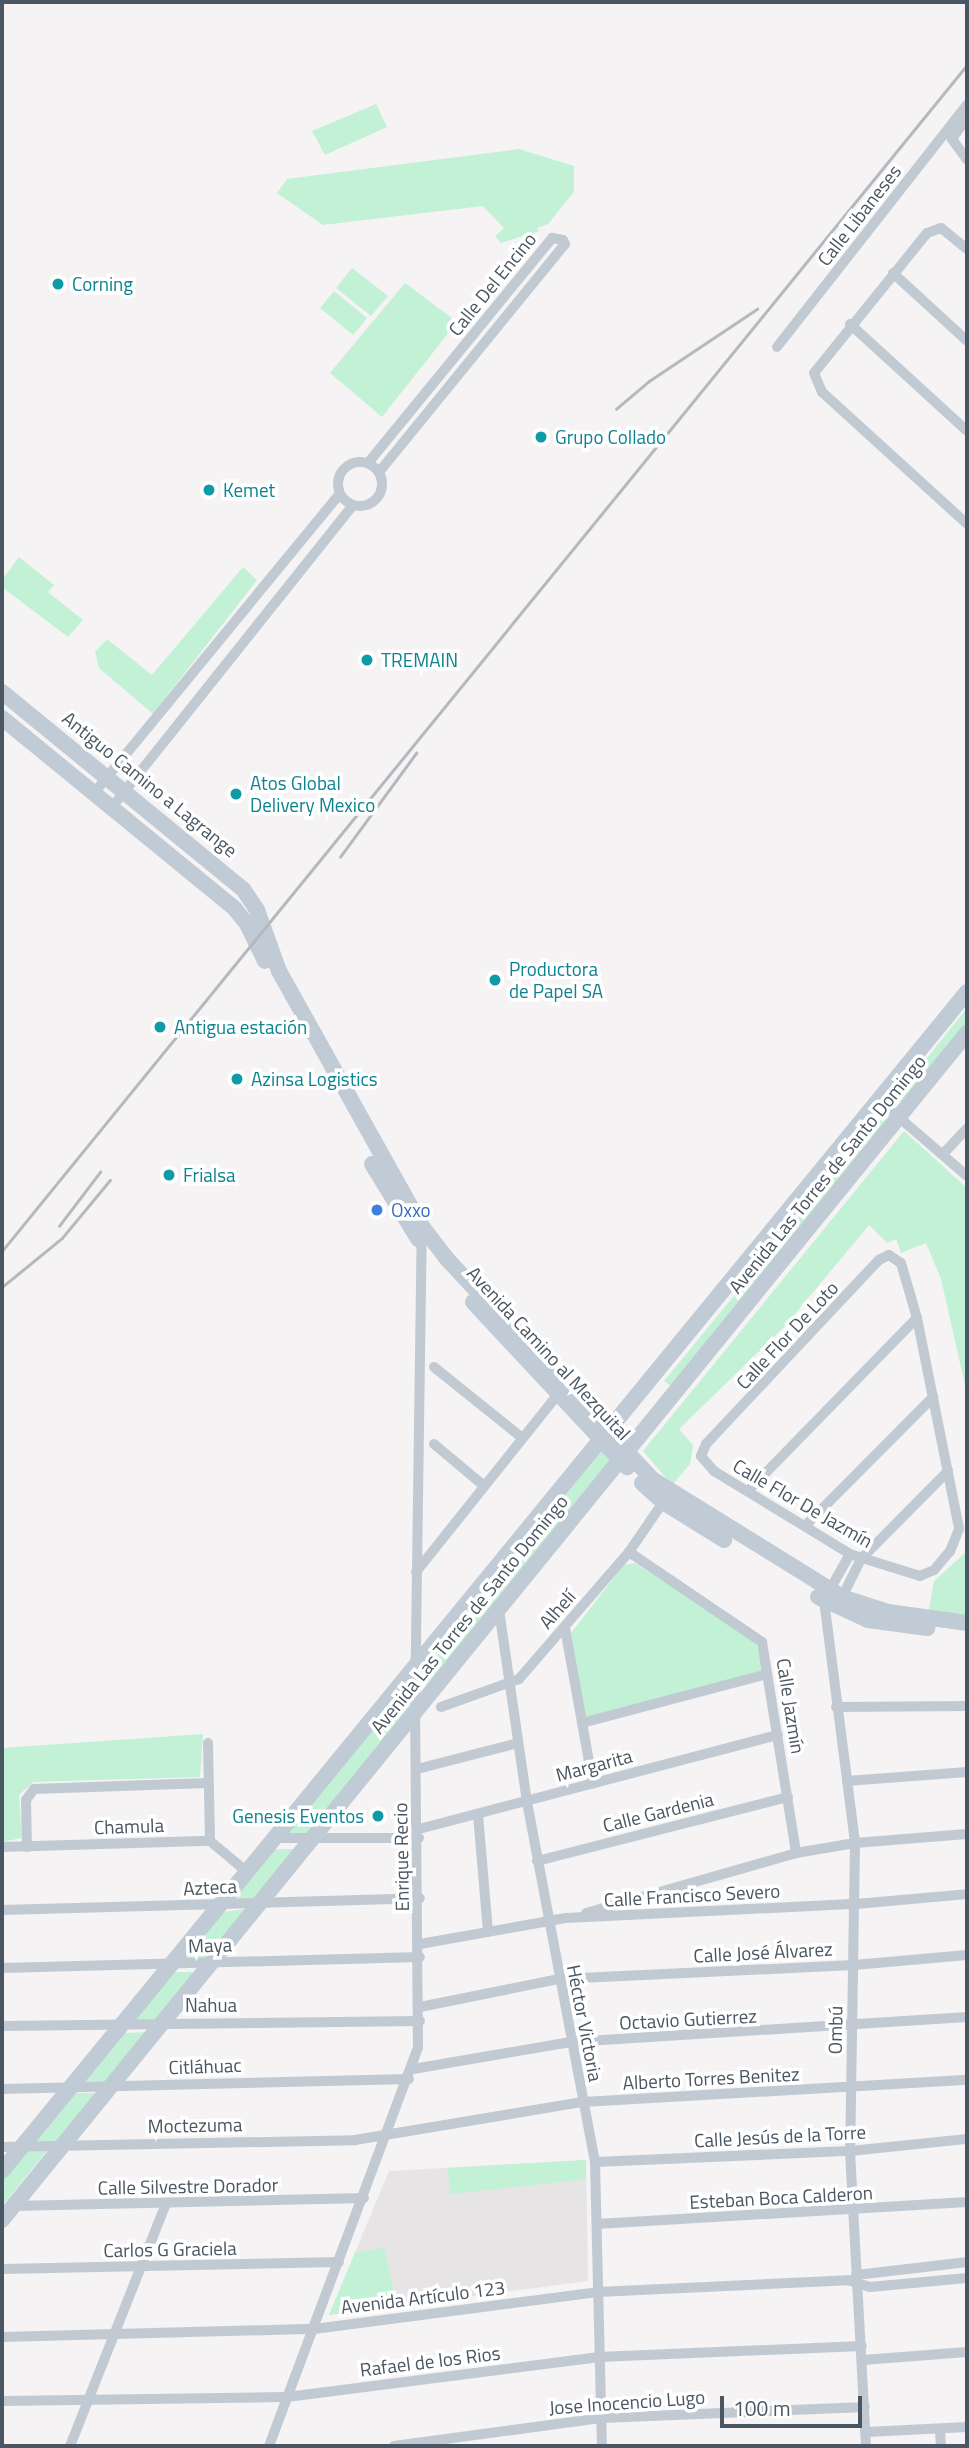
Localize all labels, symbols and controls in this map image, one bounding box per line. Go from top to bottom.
street label: Calle Libaneses [812,160,906,270]
street label: Calle Del Encino [443,228,541,340]
place label: Corning [72,273,133,295]
marker: Corning [50,276,66,292]
place label: Grupo Collado [555,426,666,448]
marker: Grupo Collado [533,429,549,445]
place label: Kemet [223,479,275,501]
marker: Kemet [201,482,217,498]
place label: TREMAIN [381,649,458,671]
marker: TREMAIN [359,652,375,668]
street label: Antiguo Camino a Lagrange [58,706,242,862]
place label: Atos Global Delivery Mexico [250,772,375,816]
marker: Atos Global Delivery Mexico [228,786,244,802]
place label: Productora de Papel SA [509,958,603,1002]
marker: Productora de Papel SA [487,972,503,988]
place label: Antigua estación [174,1016,307,1038]
marker: Antigua estación [152,1019,168,1035]
street label: Avenida Las Torres de Santo Domingo [724,1050,930,1298]
place label: Azinsa Logistics [251,1068,378,1090]
marker: Azinsa Logistics [229,1071,245,1087]
place label: Frialsa [183,1164,236,1186]
marker: Frialsa [161,1167,177,1183]
place label: Oxxo [391,1199,431,1221]
marker: Oxxo [369,1202,385,1218]
street label: Avenida Camino al Mezquital [463,1262,635,1444]
street label: Calle Flor De Loto [731,1276,843,1394]
street label: Calle Flor De Jazmín [729,1454,877,1552]
street label: Avenida Las Torres de Santo Domingo [366,1490,572,1738]
street label: Alhelí [534,1585,580,1633]
street label: Calle Jazmín [772,1657,810,1755]
street label: Margarita [553,1744,635,1786]
street label: Calle Gardenia [600,1787,716,1837]
street label: Enrique Recio [389,1802,413,1912]
place label: Genesis Eventos [232,1805,364,1827]
marker: Genesis Eventos [370,1808,386,1824]
street label: Chamula [94,1813,164,1839]
street label: Azteca [182,1874,238,1900]
street label: Calle Francisco Severo [603,1879,781,1911]
street label: Maya [188,1933,232,1957]
street label: Calle José Álvarez [693,1937,833,1967]
street label: Héctor Victoria [563,1963,607,2083]
street label: Nahua [185,1994,237,2016]
street label: Octavio Gutierrez [619,2004,757,2034]
street label: Ombú [823,2006,847,2054]
street label: Citláhuac [168,2053,242,2079]
street label: Alberto Torres Benitez [622,2062,800,2094]
street label: Moctezuma [148,2113,242,2137]
street label: Calle Jesús de la Torre [693,2120,867,2152]
street label: Calle Silvestre Dorador [98,2173,278,2199]
street label: Esteban Boca Calderon [689,2181,873,2213]
street label: Carlos G Graciela [103,2236,237,2262]
street label: Avenida Artículo 123 [340,2276,506,2318]
street label: Rafael de los Rios [359,2341,501,2381]
scale bar [724,2382,866,2426]
street label: Jose Inocencio Lugo [548,2385,706,2419]
text: 100 m [733,2392,790,2424]

